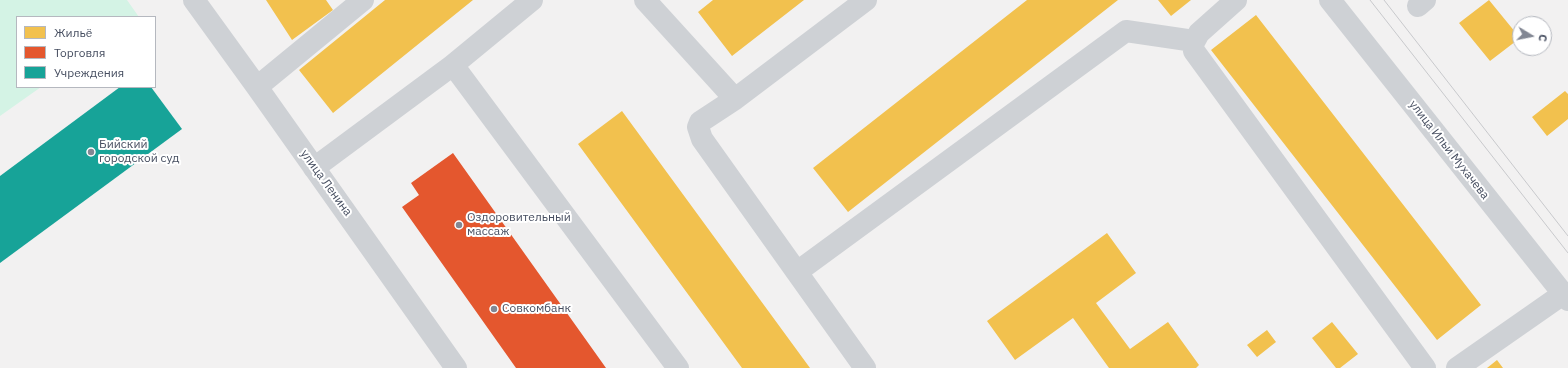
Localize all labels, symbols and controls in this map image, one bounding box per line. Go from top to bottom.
legend [16,16,156,88]
north arrow [1512,16,1552,56]
text: Жильё [54,25,92,40]
text: С [1535,33,1550,43]
text: Торговля [54,45,105,60]
text: Учреждения [54,65,124,80]
street label: улица Ильи Мухачева [1406,98,1492,202]
place label: Бийский городской суд [99,138,180,166]
marker: Бийский городской суд [86,147,96,157]
street label: улица Ленина [297,147,355,219]
place label: Оздоровительный массаж [467,211,571,239]
marker: Оздоровительный массаж [454,220,464,230]
place label: Совкомбанк [502,302,571,316]
marker: Совкомбанк [489,304,499,314]

